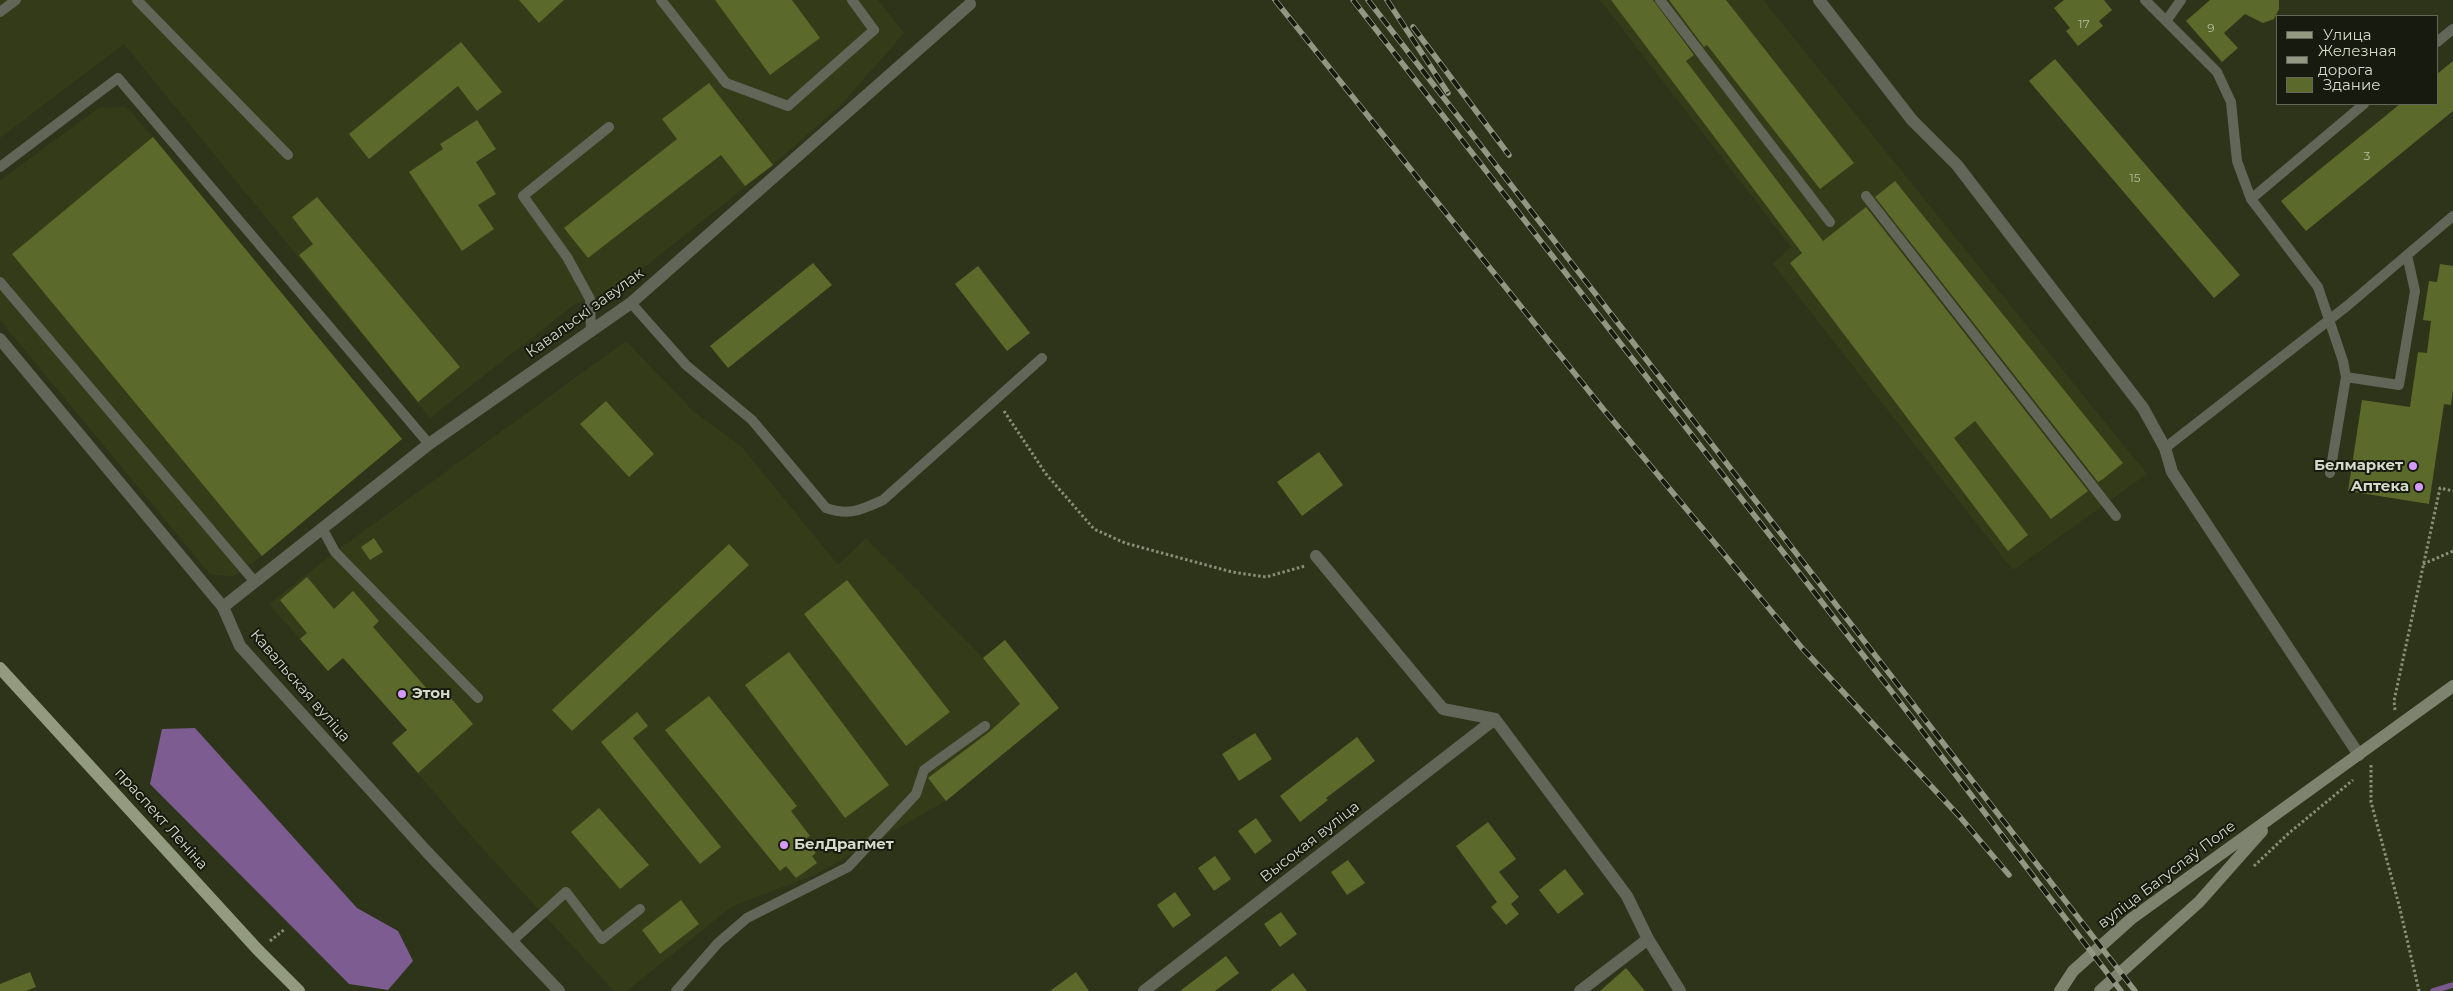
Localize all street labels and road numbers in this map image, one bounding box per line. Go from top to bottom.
street label: Кавальскі завулак [523,264,647,362]
street label: Кавальская вуліца [246,626,354,746]
street label: праспект Леніна [111,764,211,874]
street label: Высокая вуліца [1257,798,1363,886]
street label: вуліца Багуслаў Поле [2095,817,2239,933]

